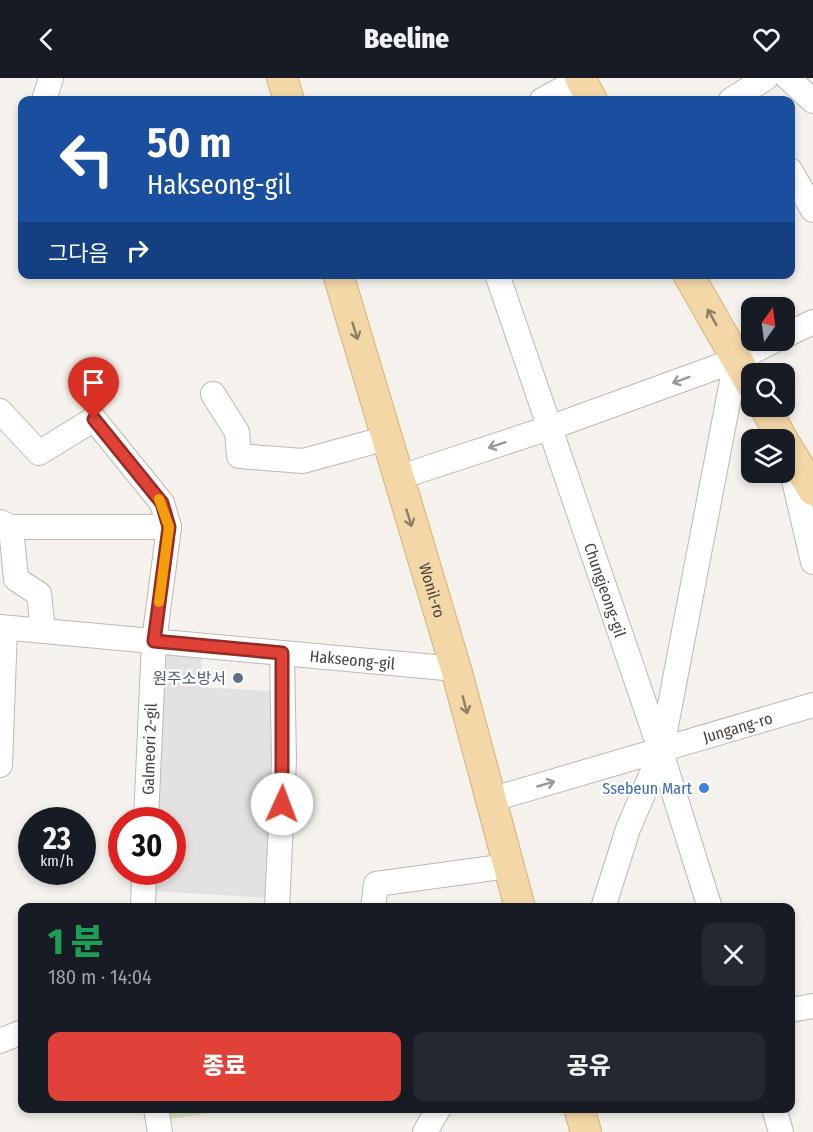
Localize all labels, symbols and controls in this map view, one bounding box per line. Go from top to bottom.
icon: back [30,23,63,56]
text: Beeline [364,23,449,55]
icon: heart [750,23,783,56]
text: 50 m [147,118,231,168]
icon: left [48,120,126,198]
text: Hakseong-gil [147,169,291,201]
icon: right [121,234,154,267]
text: 그다음 [48,240,109,267]
north arrow [741,297,795,351]
map controls [741,297,795,483]
one-way arrow [706,309,718,326]
one-way arrow [350,321,361,340]
pin [68,357,119,419]
button: search [741,363,795,417]
icon: arrive [77,366,110,399]
one-way arrow [672,375,691,386]
button: layers [741,429,795,483]
one-way arrow [488,440,507,451]
one-way arrow [405,508,416,527]
street label: Chungjeong-gil [580,540,630,640]
street label: Wonil-ro [415,561,449,620]
street label: Hakseong-gil [309,647,396,673]
place label: 원주소방서 [152,669,226,688]
marker: 원주소방서 [231,671,245,685]
one-way arrow [460,695,471,714]
street label: Galmeori 2-gil [138,703,161,795]
street label: Jungang-ro [701,708,775,747]
position arrow [250,772,314,836]
one-way arrow [536,778,555,789]
place label: Ssebeun Mart [602,779,693,798]
marker: Ssebeun Mart [697,781,711,795]
speed limit sign: 30 [108,807,186,885]
text: 23 [43,821,71,857]
text: km/h [40,852,74,870]
text: 1 분 [48,920,104,964]
button: close [702,923,765,986]
text: 180 m · 14:04 [48,965,152,989]
button: 종료 [48,1032,401,1101]
button: 공유 [413,1032,765,1101]

